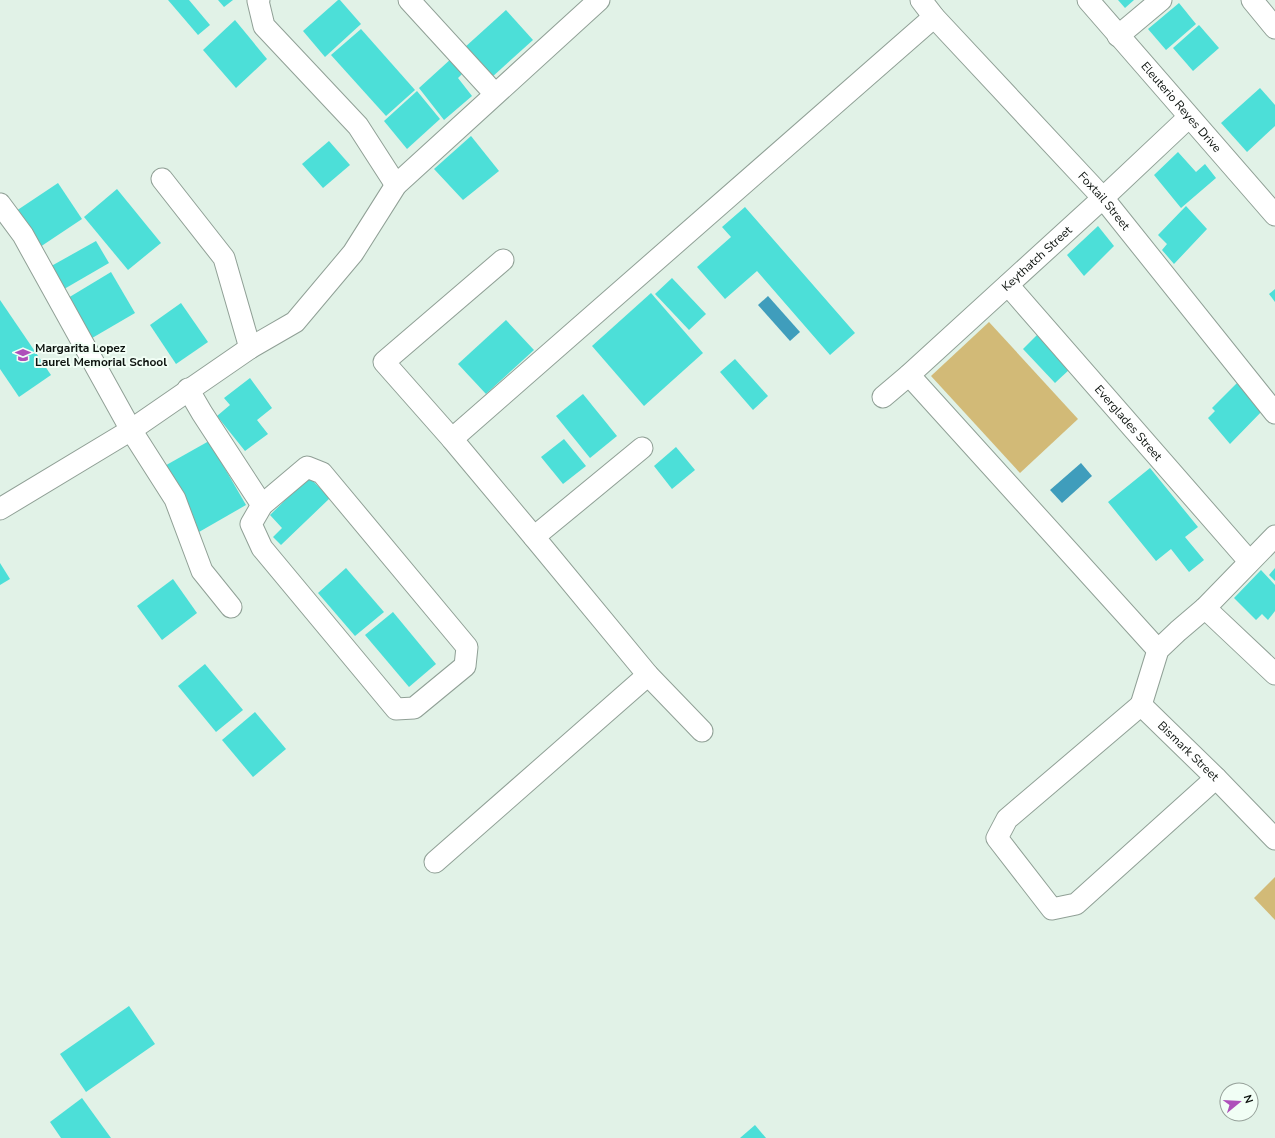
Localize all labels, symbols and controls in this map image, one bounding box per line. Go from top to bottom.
street label: Eleuterio Reyes Drive [1137,58,1225,156]
street label: Foxtail Street [1075,168,1134,234]
street label: Keythatch Street [998,222,1076,295]
place label: Margarita Lopez Laurel Memorial School [35,340,167,370]
school or university icon: Margarita Lopez Laurel Memorial School [14,346,32,364]
street label: Everglades Street [1091,382,1166,465]
street label: Bismark Street [1154,718,1223,785]
north arrow [1219,1082,1259,1122]
text: N [1240,1093,1256,1105]

